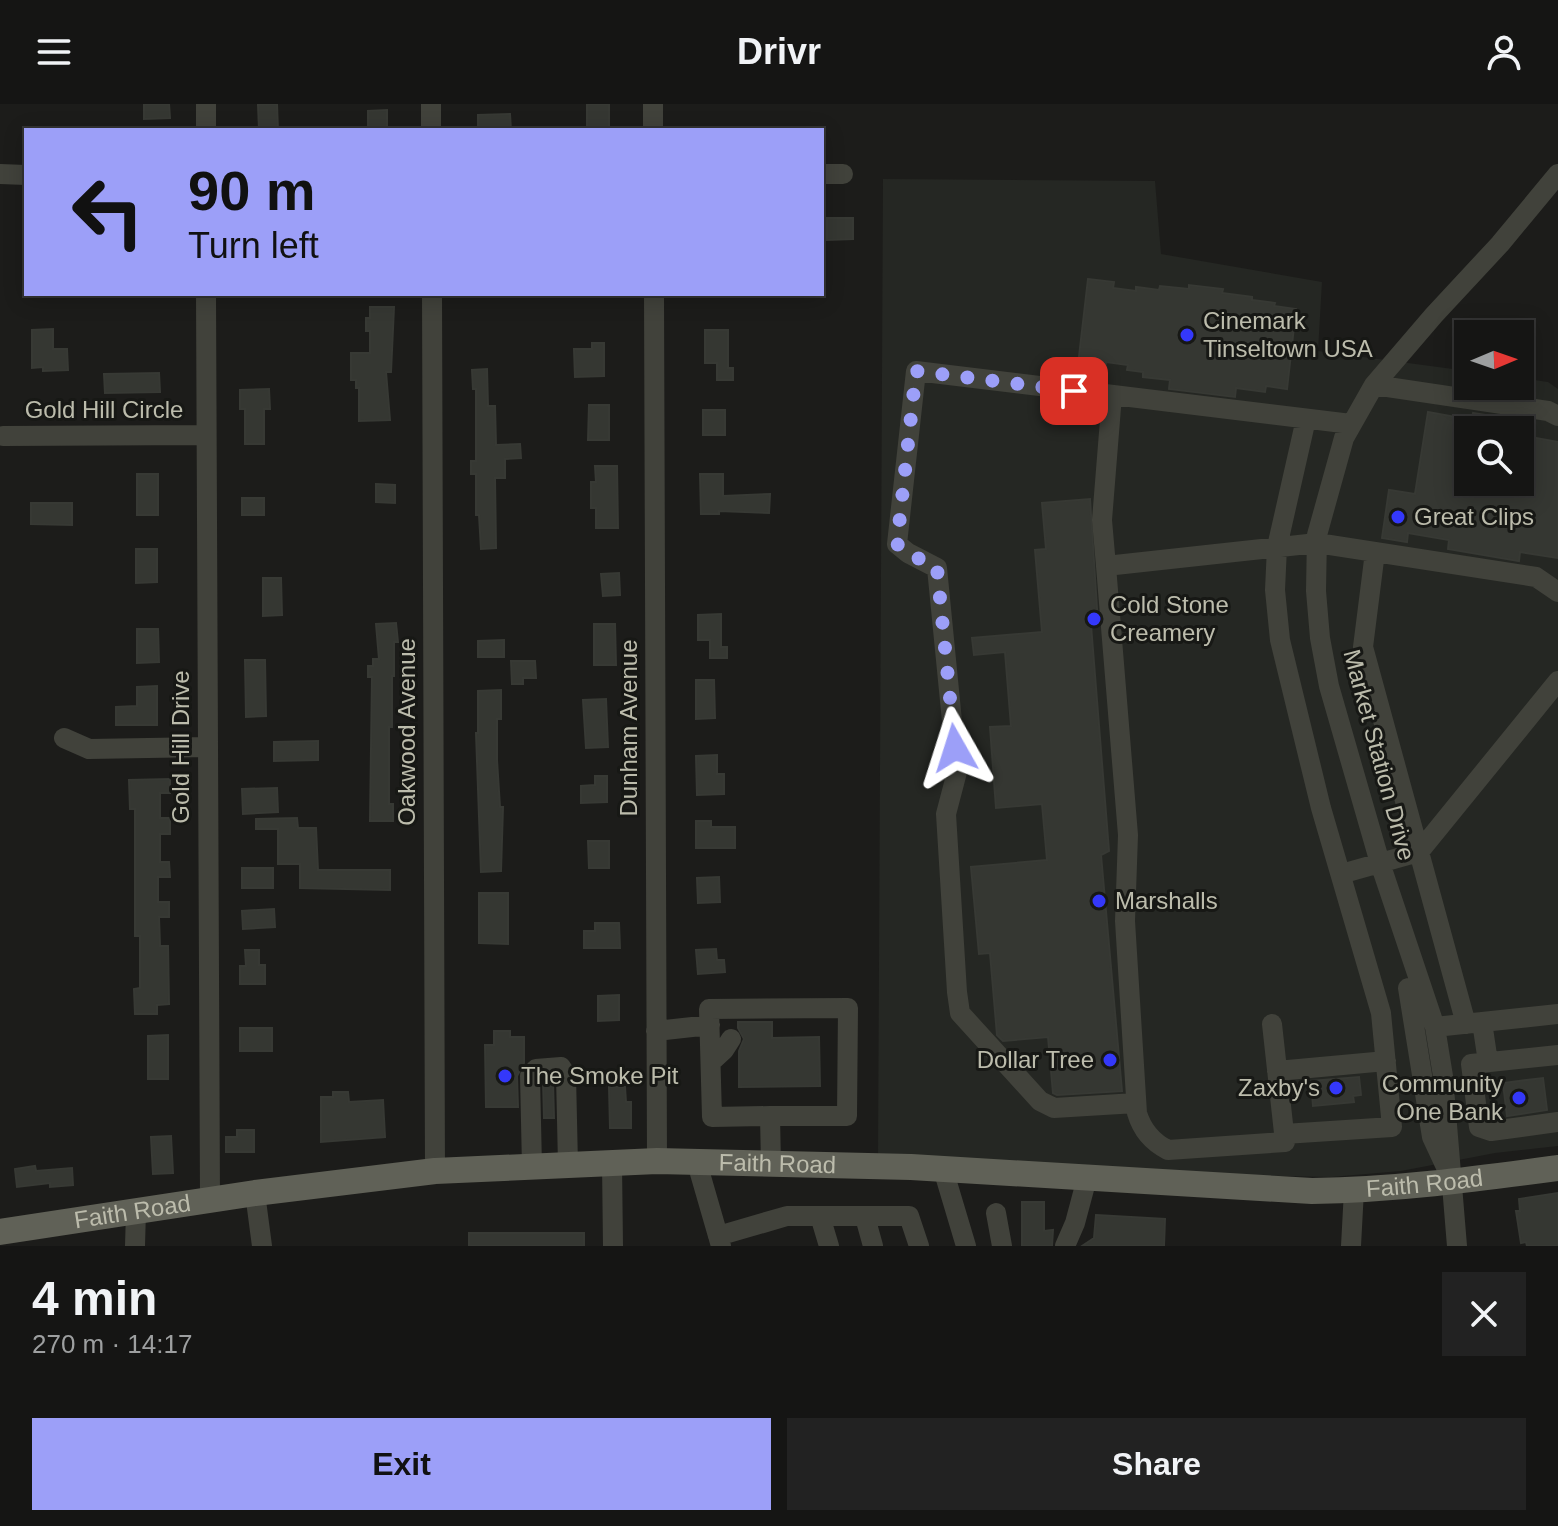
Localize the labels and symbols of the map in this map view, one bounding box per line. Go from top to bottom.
place label: Cinemark Tinseltown USA [1203,307,1373,362]
north arrow [1454,320,1534,400]
marker: Cinemark Tinseltown USA [1178,326,1196,344]
pin [1040,357,1108,425]
street label: Gold Hill Circle [25,396,183,423]
place label: Great Clips [1414,503,1534,530]
marker: Great Clips [1389,508,1407,526]
place label: Cold Stone Creamery [1110,591,1229,646]
marker: Cold Stone Creamery [1085,610,1103,628]
street label: Oakwood Avenue [393,638,420,826]
street label: Dunham Avenue [615,639,642,817]
street label: Market Station Drive [1338,646,1421,863]
street label: Gold Hill Drive [167,670,194,824]
position arrow [913,706,997,790]
place label: Marshalls [1115,887,1218,914]
marker: Marshalls [1090,892,1108,910]
place label: Dollar Tree [977,1046,1094,1073]
marker: Dollar Tree [1101,1051,1119,1069]
place label: The Smoke Pit [521,1062,679,1089]
marker: The Smoke Pit [496,1067,514,1085]
place label: Community One Bank [1382,1070,1504,1125]
place label: Zaxby's [1238,1074,1320,1101]
marker: Zaxby's [1327,1079,1345,1097]
marker: Community One Bank [1510,1089,1528,1107]
street label: Faith Road [718,1148,837,1178]
street label: Faith Road [1365,1164,1484,1202]
street label: Faith Road [72,1189,192,1233]

